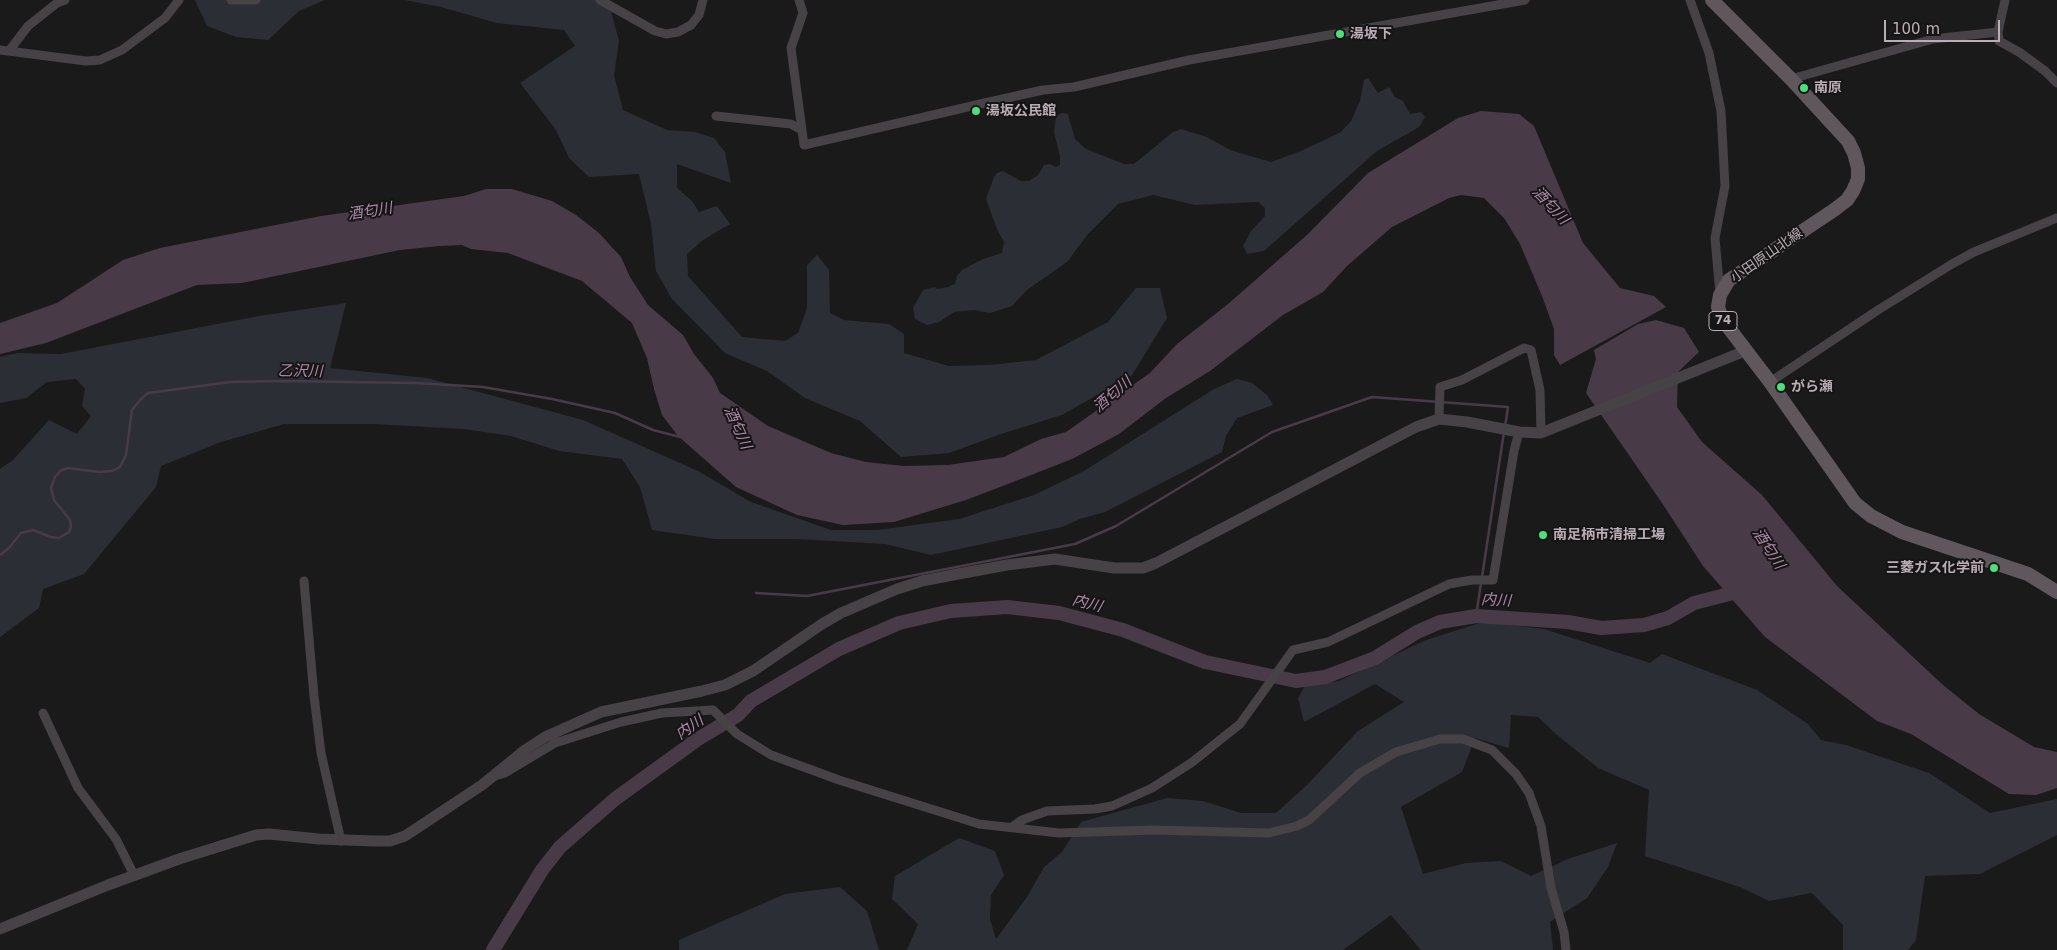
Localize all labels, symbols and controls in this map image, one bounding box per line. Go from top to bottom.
scale bar [1887,10,2003,42]
text: 100 m [1892,20,1940,38]
place label: 湯坂下 [1350,26,1392,42]
marker: 湯坂下 [1334,28,1346,40]
place label: 南原 [1814,80,1842,96]
marker: 南原 [1798,82,1810,94]
place label: 湯坂公民館 [986,103,1056,119]
marker: 湯坂公民館 [970,105,982,117]
water label: 酒匂川 [1528,183,1572,229]
water label: 酒匂川 [346,200,394,224]
street label: 小田原山北線 [1728,225,1806,287]
road number: 74 [1709,312,1737,331]
water label: 乙沢川 [277,363,323,381]
water label: 酒匂川 [1090,373,1136,417]
place label: がら瀬 [1791,379,1833,395]
marker: がら瀬 [1775,381,1787,393]
water label: 酒匂川 [720,404,754,452]
water label: 酒匂川 [1748,525,1788,573]
place label: 南足柄市清掃工場 [1553,527,1665,543]
marker: 南足柄市清掃工場 [1537,529,1549,541]
place label: 三菱ガス化学前 [1886,560,1984,576]
marker: 三菱ガス化学前 [1988,562,2000,574]
water label: 内川 [1070,591,1104,617]
water label: 内川 [1481,591,1511,611]
water label: 内川 [673,712,707,744]

